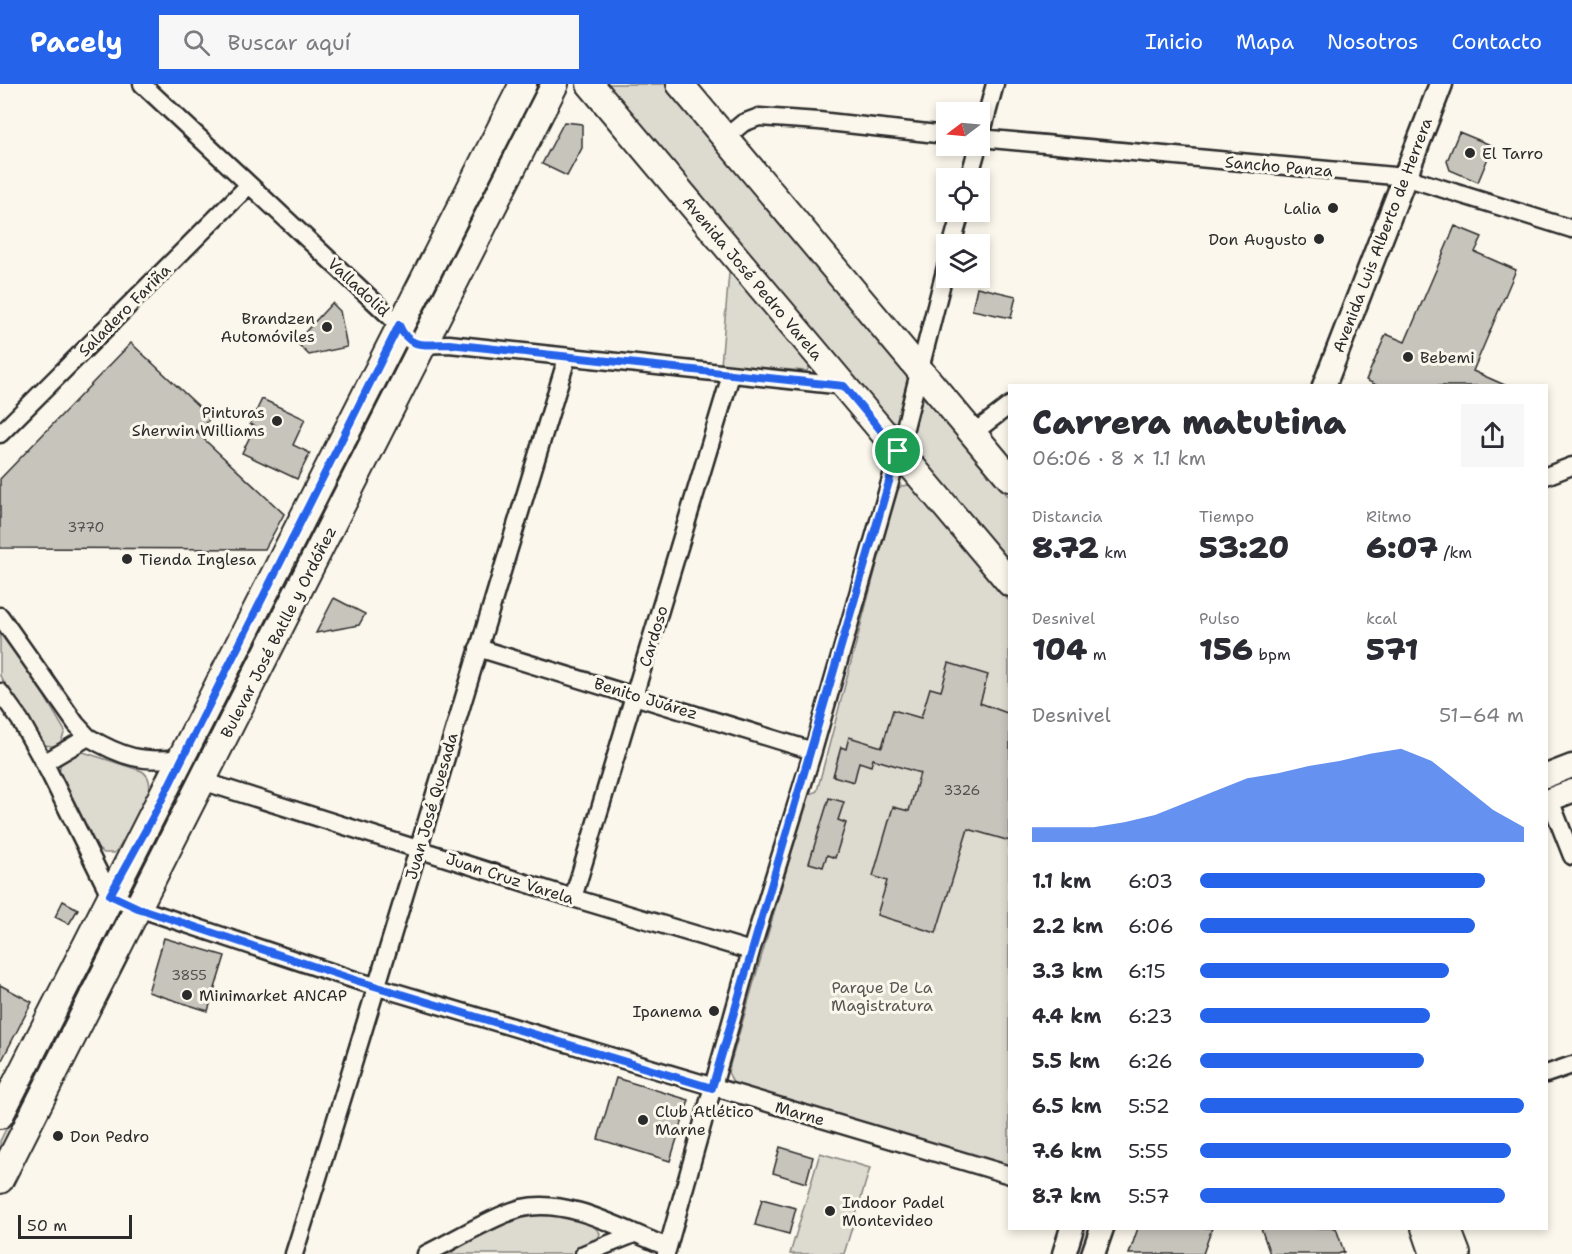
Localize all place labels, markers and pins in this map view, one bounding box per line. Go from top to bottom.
place label: El Tarro [1482,143,1543,164]
marker: El Tarro [1463,146,1477,160]
place label: Lalia [1284,198,1321,219]
marker: Lalia [1326,201,1340,215]
place label: Don Augusto [1208,229,1307,250]
marker: Don Augusto [1312,232,1326,246]
place label: Brandzen Automóviles [221,308,315,347]
marker: Brandzen Automóviles [320,320,334,334]
place label: Bebemi [1420,347,1475,368]
marker: Bebemi [1401,350,1415,364]
place label: Pinturas Sherwin Williams [132,402,265,441]
marker: Pinturas Sherwin Williams [270,414,284,428]
pin [872,425,923,476]
place label: Tienda Inglesa [139,549,256,570]
marker: Tienda Inglesa [120,552,134,566]
place label: Minimarket ANCAP [199,985,347,1006]
marker: Minimarket ANCAP [180,988,194,1002]
place label: Ipanema [632,1001,702,1022]
marker: Ipanema [707,1004,721,1018]
place label: Club Atlético Marne [655,1101,754,1140]
marker: Club Atlético Marne [636,1113,650,1127]
place label: Don Pedro [70,1126,149,1147]
marker: Don Pedro [51,1129,65,1143]
place label: Indoor Padel Montevideo [842,1192,945,1231]
marker: Indoor Padel Montevideo [823,1204,837,1218]

